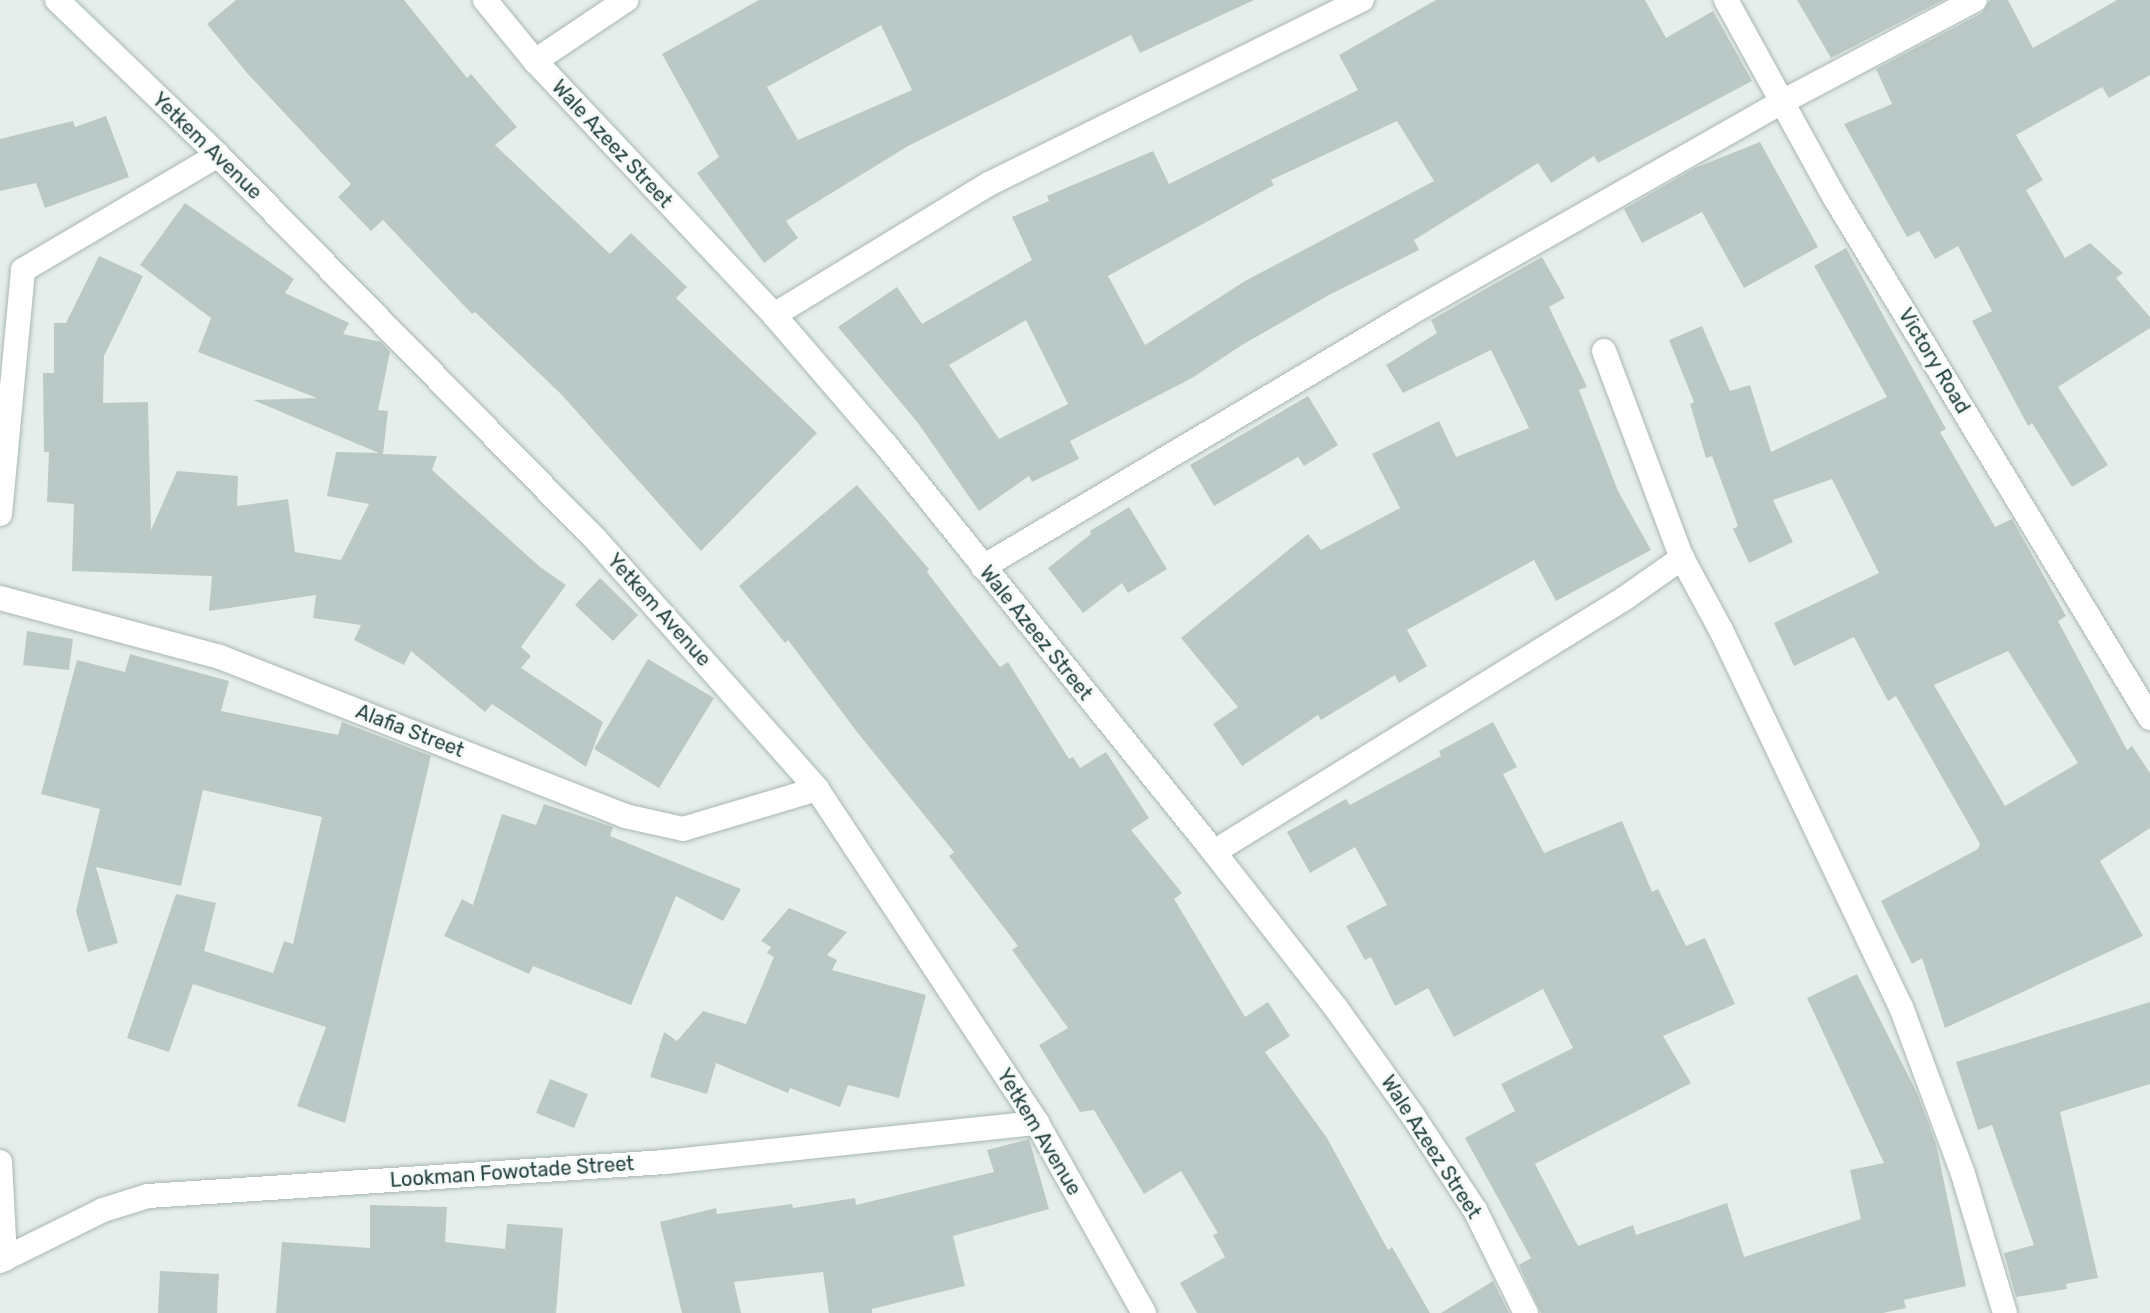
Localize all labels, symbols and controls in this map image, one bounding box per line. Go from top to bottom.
street label: Wale Azeez Street [547,75,677,213]
street label: Yetkem Avenue [147,87,267,205]
street label: Victory Road [1893,304,1975,418]
street label: Yetkem Avenue [602,548,716,672]
street label: Wale Azeez Street [974,561,1098,705]
street label: Alafia Street [353,699,467,763]
street label: Yetkem Avenue [992,1064,1086,1200]
street label: Wale Azeez Street [1376,1071,1486,1223]
street label: Lookman Fowotade Street [389,1151,635,1193]

